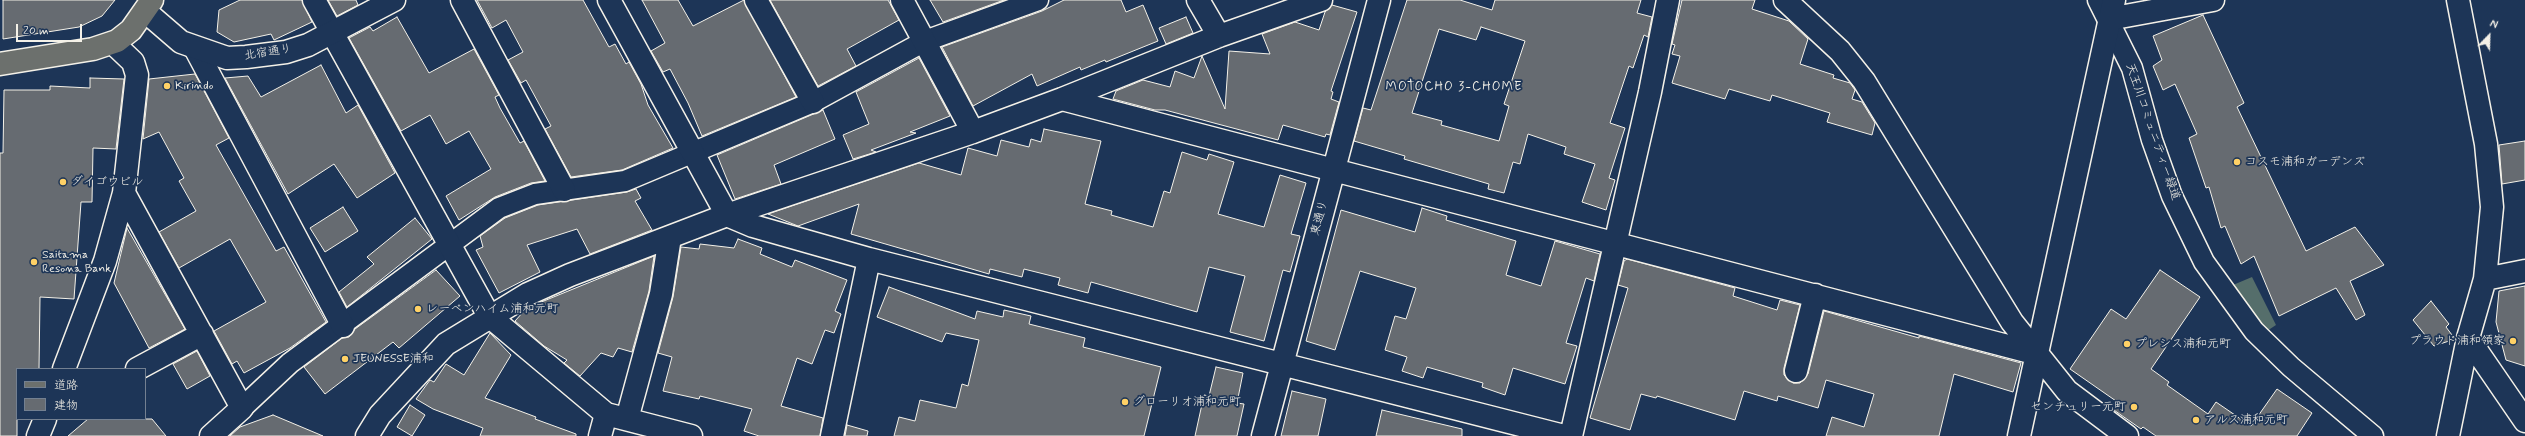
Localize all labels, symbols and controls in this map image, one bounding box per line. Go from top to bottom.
scale bar [18,16,84,42]
north arrow [2469,16,2509,56]
text: N [2488,17,2500,33]
text: 20 m [23,23,49,39]
street label: 北宿通り [243,42,293,64]
street label: 天王川コミュニティー緑道 [2122,62,2182,202]
place label: Kirindo [175,79,213,93]
district label: MOTOCHO 3-CHOME [1386,79,1522,95]
marker: Kirindo [162,81,172,91]
place label: コスモ浦和ガーデンズ [2245,155,2365,169]
marker: コスモ浦和ガーデンズ [2232,157,2242,167]
place label: ダイゴウビル [71,175,143,189]
marker: ダイゴウビル [58,177,68,187]
street label: 東通り [1308,199,1332,237]
place label: Saitama Resona Bank [42,248,111,276]
marker: Saitama Resona Bank [29,257,39,267]
place label: レーベンハイム浦和元町 [426,302,558,316]
marker: レーベンハイム浦和元町 [413,304,423,314]
place label: プラウド浦和領家 [2409,334,2505,348]
marker: プラウド浦和領家 [2508,336,2518,346]
place label: プレシス浦和元町 [2135,337,2231,351]
marker: プレシス浦和元町 [2122,339,2132,349]
place label: JEUNESSE浦和 [353,352,434,366]
marker: JEUNESSE浦和 [340,354,350,364]
legend [16,368,146,420]
text: 道路 [54,378,78,394]
place label: グローリオ浦和元町 [1133,395,1241,409]
marker: グローリオ浦和元町 [1120,397,1130,407]
text: 建物 [54,398,78,414]
place label: センチュリー元町 [2030,400,2126,414]
marker: センチュリー元町 [2129,402,2139,412]
place label: アルス浦和元町 [2204,413,2288,427]
marker: アルス浦和元町 [2191,415,2201,425]

